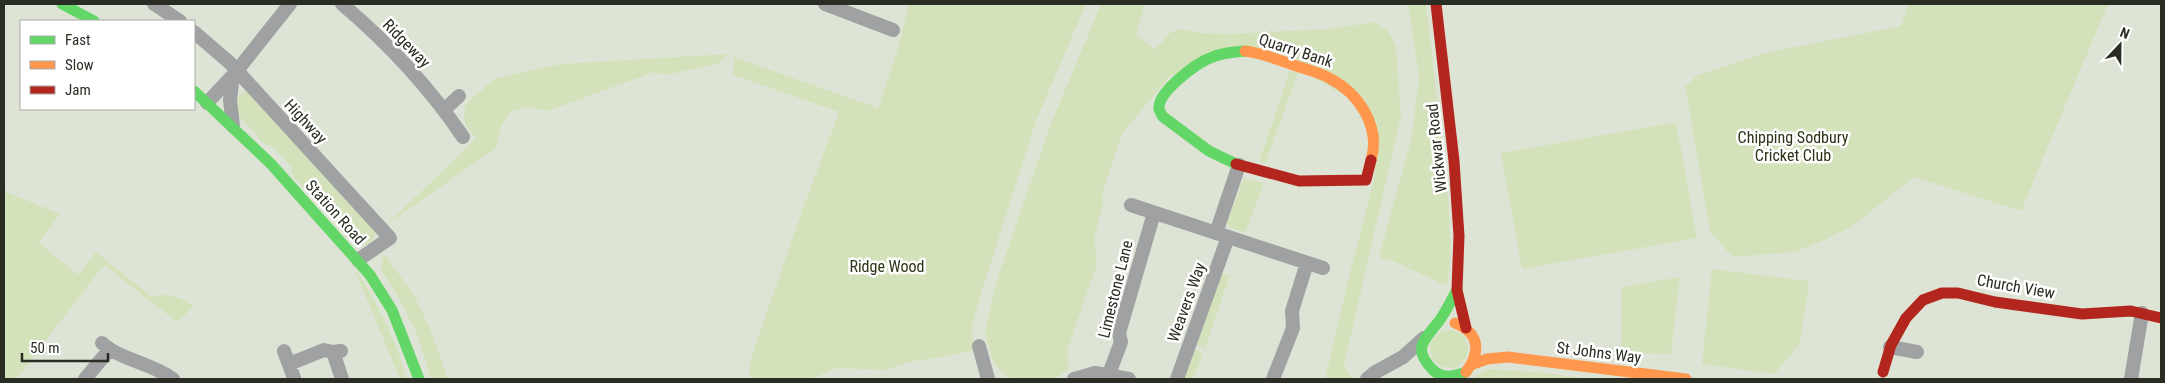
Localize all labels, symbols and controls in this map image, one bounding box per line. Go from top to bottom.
street label: Ridgeway [379,15,435,72]
legend [20,20,195,110]
north arrow [2095,20,2145,70]
text: N [2118,24,2132,42]
street label: Quarry Bank [1256,30,1336,72]
text: Fast [65,31,90,49]
text: Slow [65,56,94,74]
text: Jam [65,81,91,99]
street label: Highway [280,95,331,148]
street label: Wickwar Road [1422,103,1451,193]
park label: Chipping Sodbury Cricket Club [1738,128,1849,165]
street label: Station Road [302,176,370,249]
street label: Limestone Lane [1094,238,1137,340]
park label: Ridge Wood [849,257,925,276]
street label: Weavers Way [1163,260,1210,345]
street label: Church View [1976,270,2056,303]
scale bar [22,330,109,362]
street label: St Johns Way [1556,338,1643,367]
text: 50 m [30,339,60,357]

